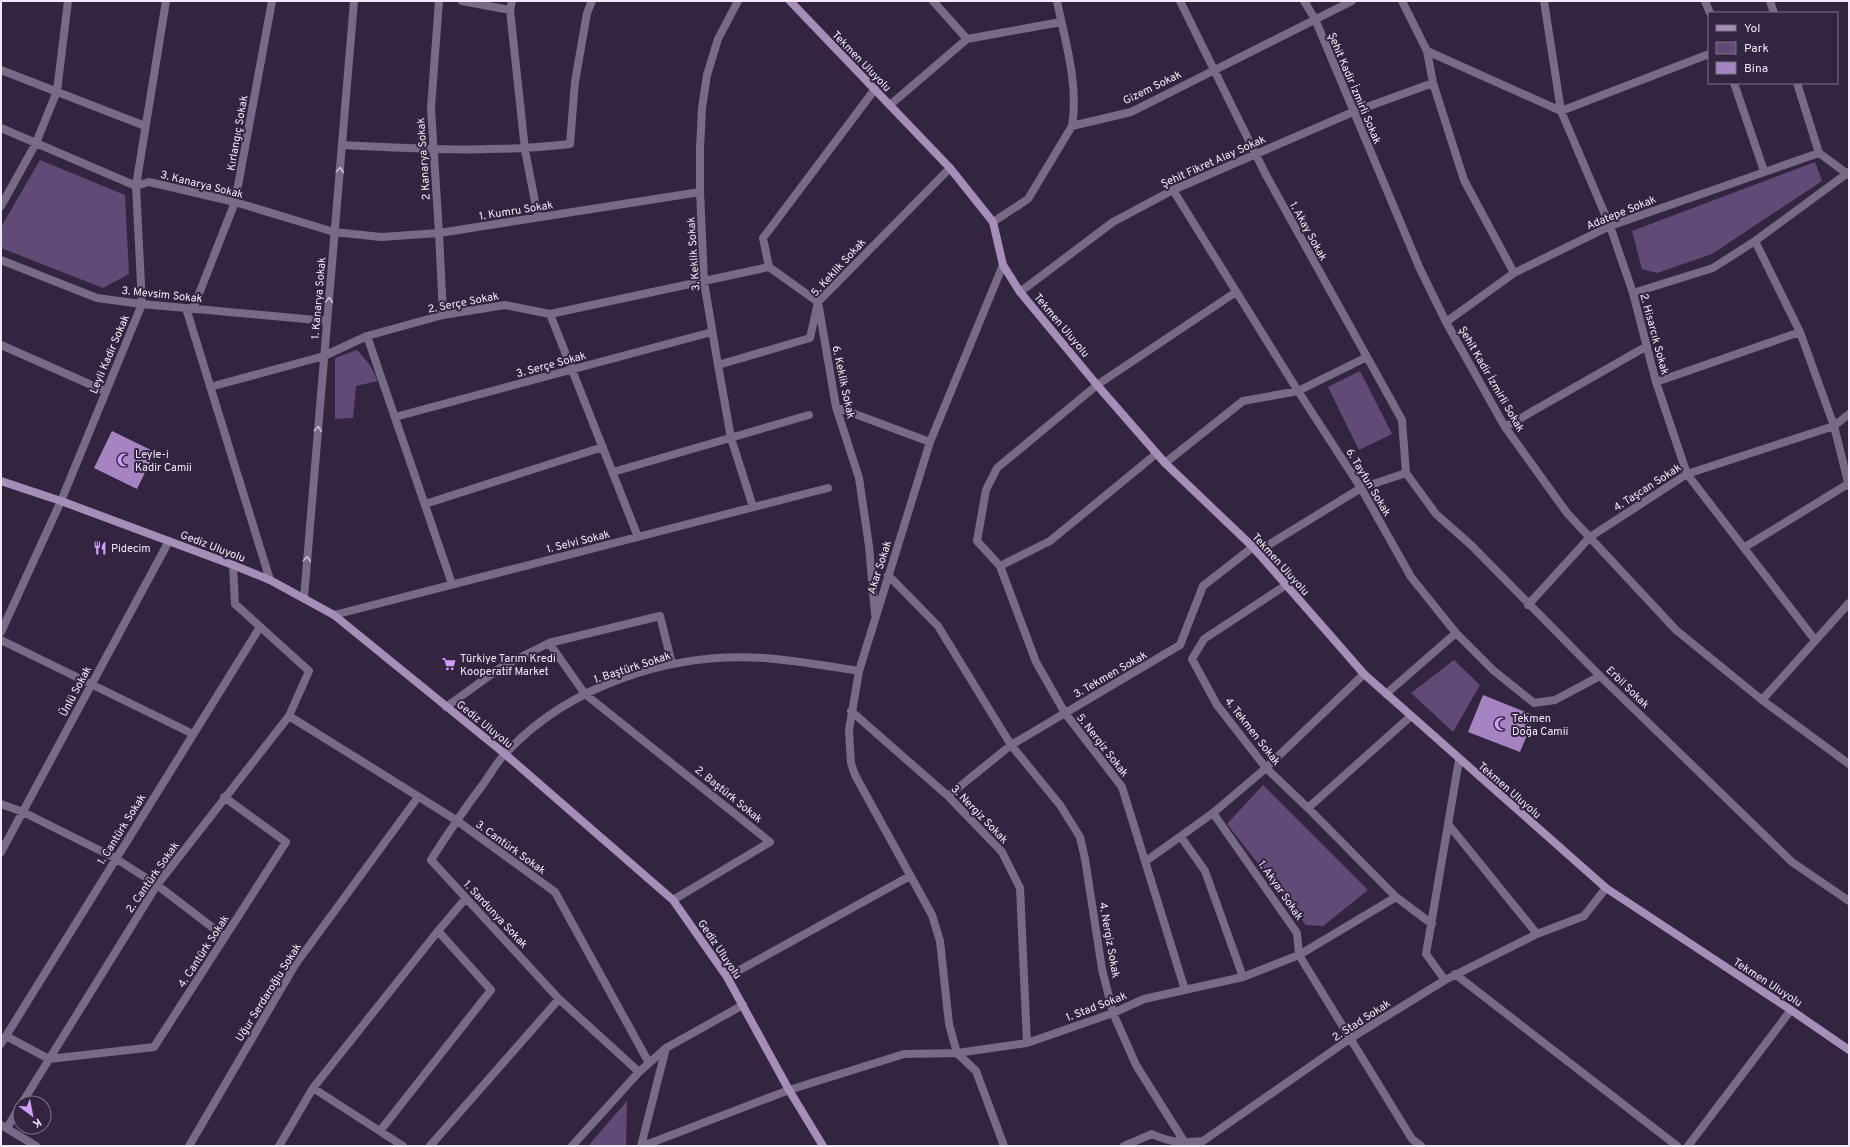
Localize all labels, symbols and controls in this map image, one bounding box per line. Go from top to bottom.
legend [1708,12,1838,84]
text: Yol [1744,21,1760,37]
street label: Tekmen Uluyolu [829,28,894,95]
street label: Şehit Kadir İzmirli Sokak [1324,30,1385,146]
text: Park [1744,41,1769,57]
text: Bina [1744,61,1768,77]
street label: Gizem Sokak [1121,68,1184,108]
street label: Kırlangıç Sokak [224,94,252,172]
street label: 2 Kanarya Sokak [414,117,434,201]
street label: Şehit Fikret Alay Sokak [1159,132,1268,191]
one-way arrow [335,167,344,173]
street label: 3. Kanarya Sokak [159,168,245,202]
street label: Adatepe Sokak [1585,193,1658,233]
street label: 1. Kumru Sokak [478,198,554,224]
street label: 1. Akay Sokak [1286,199,1330,264]
street label: 3. Keklik Sokak [684,216,704,291]
street label: 5. Keklik Sokak [808,236,869,300]
street label: 1. Kanarya Sokak [308,256,330,340]
street label: 3. Mevsim Sokak [121,284,203,306]
street label: 2. Serçe Sokak [427,289,500,317]
street label: Tekmen Uluyolu [1030,291,1092,361]
street label: 2. Hisarcık Sokak [1636,292,1672,377]
one-way arrow [324,297,333,303]
street label: Leyli Kadir Sokak [87,313,133,396]
street label: Şehit Kadir İzmirli Sokak [1455,324,1528,435]
street label: 6. Keklik Sokak [828,344,858,420]
street label: 3. Serçe Sokak [515,349,588,381]
one-way arrow [313,426,322,432]
street label: 6. Tayfun Sokak [1342,446,1394,519]
place label: Leyle-i Kadir Camii [135,448,192,475]
mosque icon: Leyle-i Kadir Camii [116,452,132,468]
street label: 4. Taşcan Sokak [1611,461,1684,515]
street label: 1. Selvi Sokak [545,527,612,557]
street label: Gediz Uluyolu [178,528,247,566]
street label: Tekmen Uluyolu [1249,531,1312,599]
street label: Akar Sokak [865,539,895,596]
restaurant icon: Pidecim [92,540,108,556]
place label: Pidecim [111,542,151,556]
one-way arrow [302,556,311,562]
street label: 3. Tekmen Sokak [1071,648,1150,702]
street label: 1. Baştürk Sokak [592,649,673,687]
place label: Türkiye Tarım Kredi Kooperatif Market [460,652,556,679]
supermarket icon: Türkiye Tarım Kredi Kooperatif Market [441,656,457,672]
street label: Ünlü Sokak [56,663,95,719]
street label: Erbil Sokak [1603,664,1652,712]
street label: 4. Tekmen Sokak [1221,695,1283,769]
street label: Gediz Uluyolu [453,698,515,752]
street label: 5. Nergiz Sokak [1073,711,1131,780]
place label: Tekmen Doğa Camii [1512,712,1568,739]
mosque icon: Tekmen Doğa Camii [1493,716,1509,732]
street label: Tekmen Uluyolu [1475,759,1544,822]
street label: 2. Baştürk Sokak [692,763,765,826]
street label: 3. Nergiz Sokak [948,782,1011,847]
street label: 1. Cantürk Sokak [94,791,149,868]
street label: 3. Cantürk Sokak [473,818,548,878]
street label: 2. Cantürk Sokak [123,839,183,916]
street label: 1. Akyar Sokak [1254,858,1306,923]
street label: 1. Sardunya Sokak [460,878,530,952]
street label: 4. Nergiz Sokak [1095,901,1123,979]
street label: 4. Cantürk Sokak [175,913,233,990]
street label: Gediz Uluyolu [694,917,744,982]
street label: Uğur Serdaroğlu Sokak [233,941,305,1044]
street label: Tekmen Uluyolu [1730,955,1805,1010]
street label: 1. Stad Sokak [1064,989,1129,1025]
street label: 2. Stad Sokak [1330,997,1393,1045]
north arrow [12,1095,52,1135]
text: K [30,1115,44,1131]

